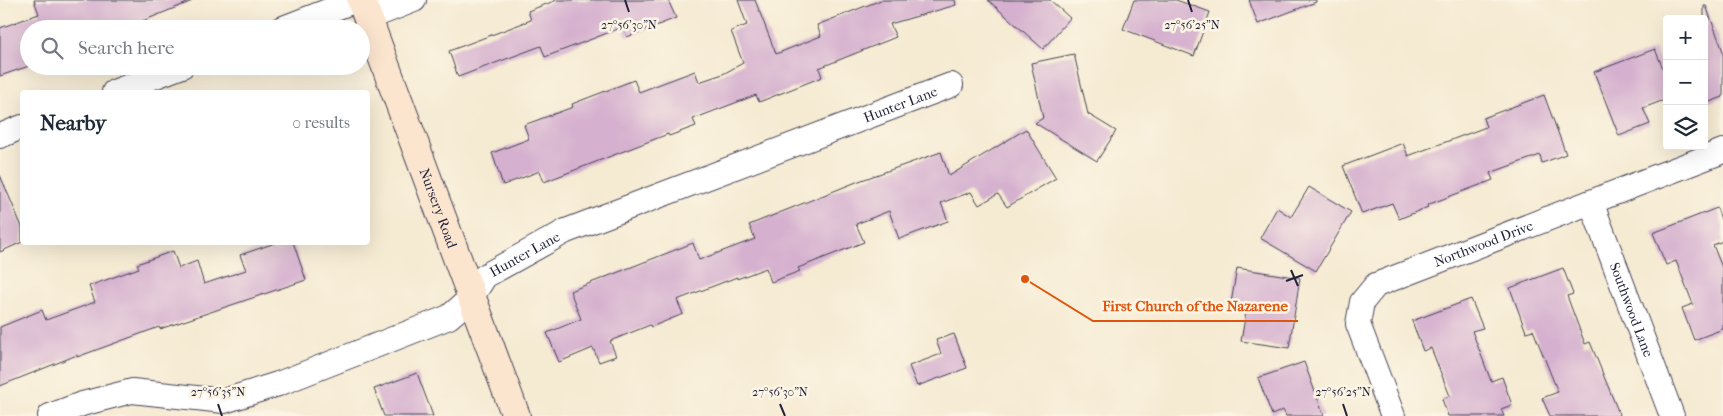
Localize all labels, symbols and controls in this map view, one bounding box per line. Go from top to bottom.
map controls [1663,15,1708,150]
button: + [1663,15,1708,60]
text: 27°56'30"N [601,18,657,32]
text: 27°56'25"N [1164,18,1220,32]
search box [20,20,370,75]
icon: search [38,34,66,62]
text: Search here [78,37,174,59]
button: − [1663,60,1708,105]
street label: Hunter Lane [861,83,940,126]
button: layers [1663,105,1708,150]
text: Nearby [40,111,106,135]
text: 0 results [292,113,350,132]
street label: Nursery Road [415,166,461,251]
street label: Northwood Drive [1431,217,1536,271]
street label: Hunter Lane [487,228,563,281]
street label: Southwood Lane [1606,260,1657,359]
callout: First Church of the Nazarene [1093,291,1298,321]
text: First Church of the Nazarene [1101,297,1288,315]
text: 27°56'35"N [191,385,245,399]
text: 27°56'30"N [752,385,808,399]
text: 27°56'25"N [1315,385,1371,399]

